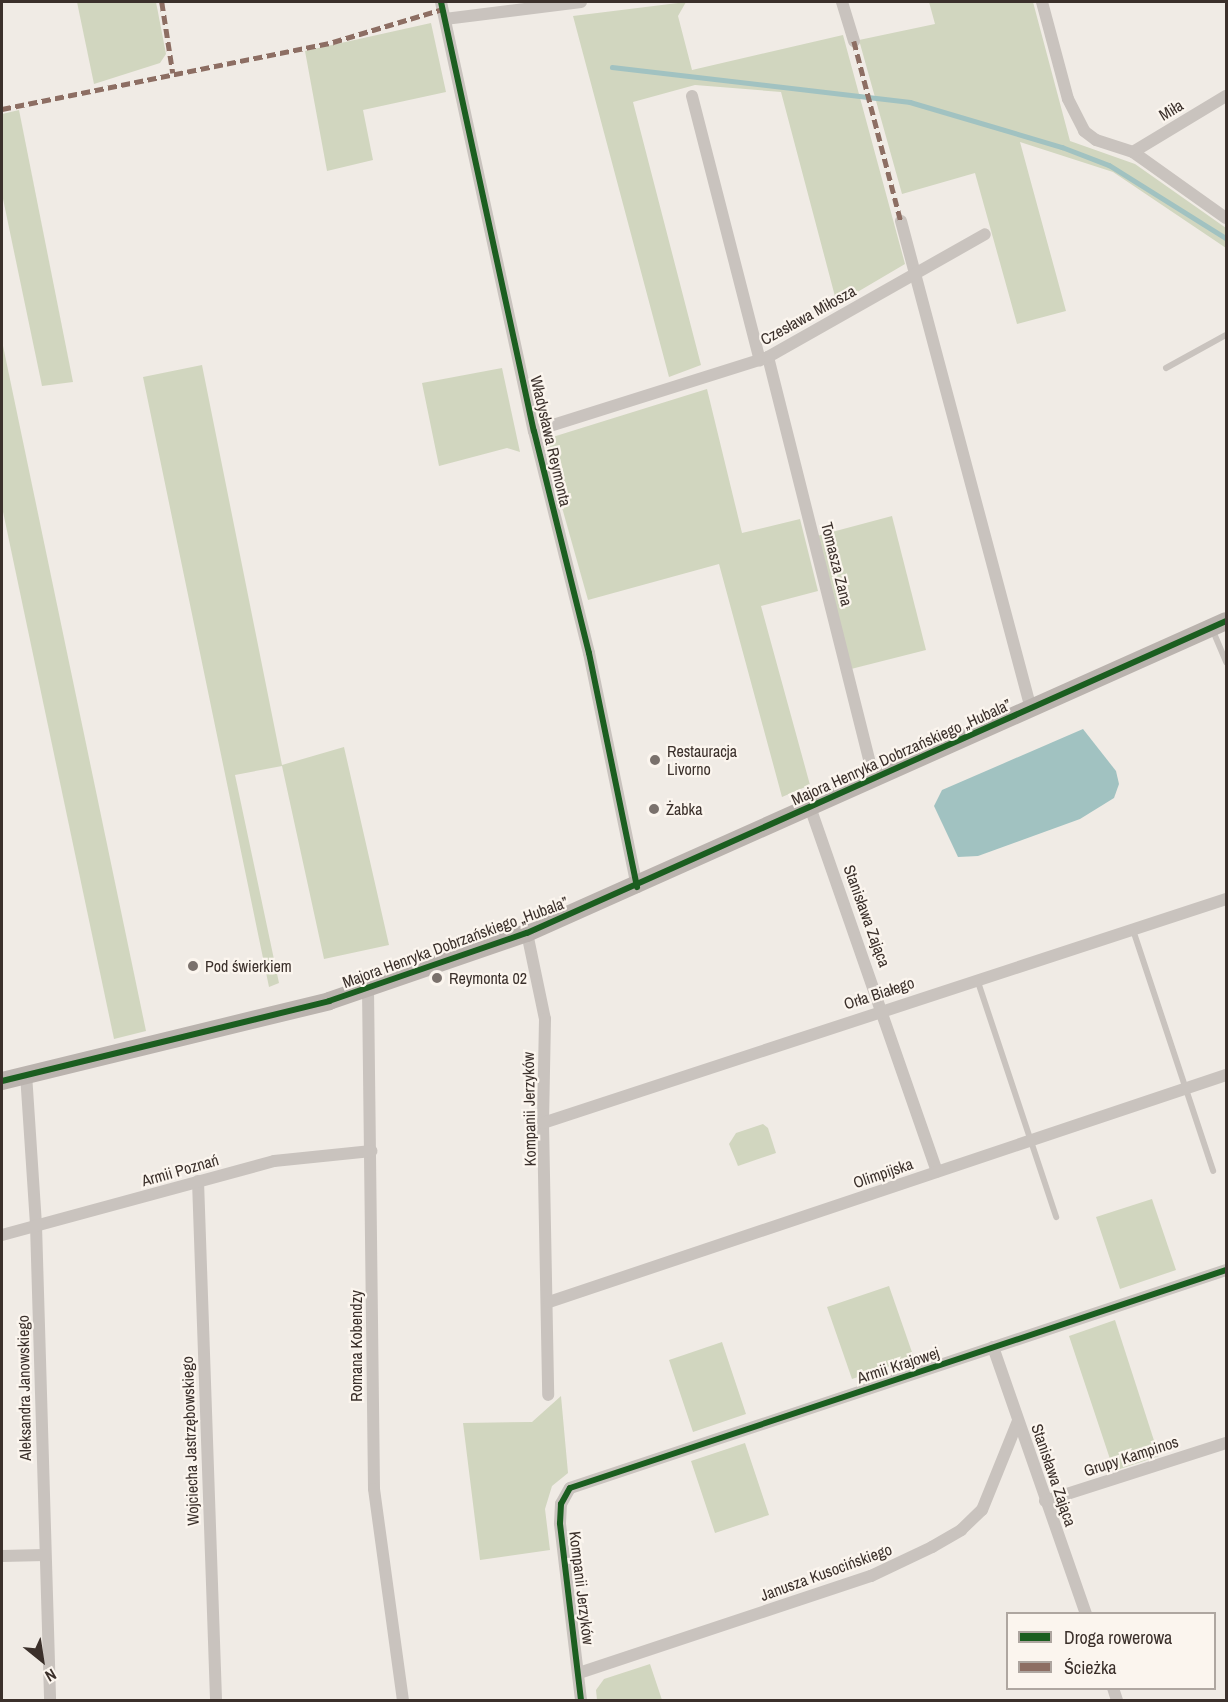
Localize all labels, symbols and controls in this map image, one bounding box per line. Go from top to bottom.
street label: Miła [1155,95,1187,125]
street label: Czesława Miłosza [757,281,859,349]
street label: Władysława Reymonta [527,374,575,508]
street label: Tomasza Zana [817,520,857,608]
street label: Majora Henryka Dobrzańskiego „Hubala” [788,695,1014,809]
place label: Restauracja Livorno [667,741,737,779]
marker: Restauracja Livorno [648,753,662,767]
place label: Żabka [666,799,702,819]
marker: Żabka [647,802,661,816]
street label: Stanisława Zająca [840,862,894,970]
street label: Majora Henryka Dobrzańskiego „Hubala” [340,892,570,992]
place label: Pod świerkiem [205,956,292,976]
marker: Pod świerkiem [186,959,200,973]
place label: Reymonta 02 [449,968,527,988]
marker: Reymonta 02 [430,971,444,985]
street label: Orła Białego [841,973,917,1013]
street label: Kompanii Jerzyków [518,1052,540,1166]
street label: Armii Poznań [139,1150,221,1190]
street label: Olimpijska [851,1154,915,1192]
street label: Romana Kobendzy [346,1290,366,1402]
street label: Aleksandra Janowskiego [13,1315,35,1461]
street label: Armii Krajowej [854,1343,942,1387]
street label: Wojciecha Jastrzębowskiego [177,1356,203,1526]
street label: Stanisława Zająca [1027,1421,1081,1529]
street label: Grupy Kampinos [1081,1432,1181,1480]
street label: Kompanii Jerzyków [565,1530,599,1646]
street label: Janusza Kusocińskiego [758,1539,894,1605]
legend [1006,1612,1216,1690]
text: Droga rowerowa [1064,1625,1172,1650]
north arrow [12,1630,72,1690]
text: Ścieżka [1064,1655,1117,1680]
text: N [41,1664,61,1687]

